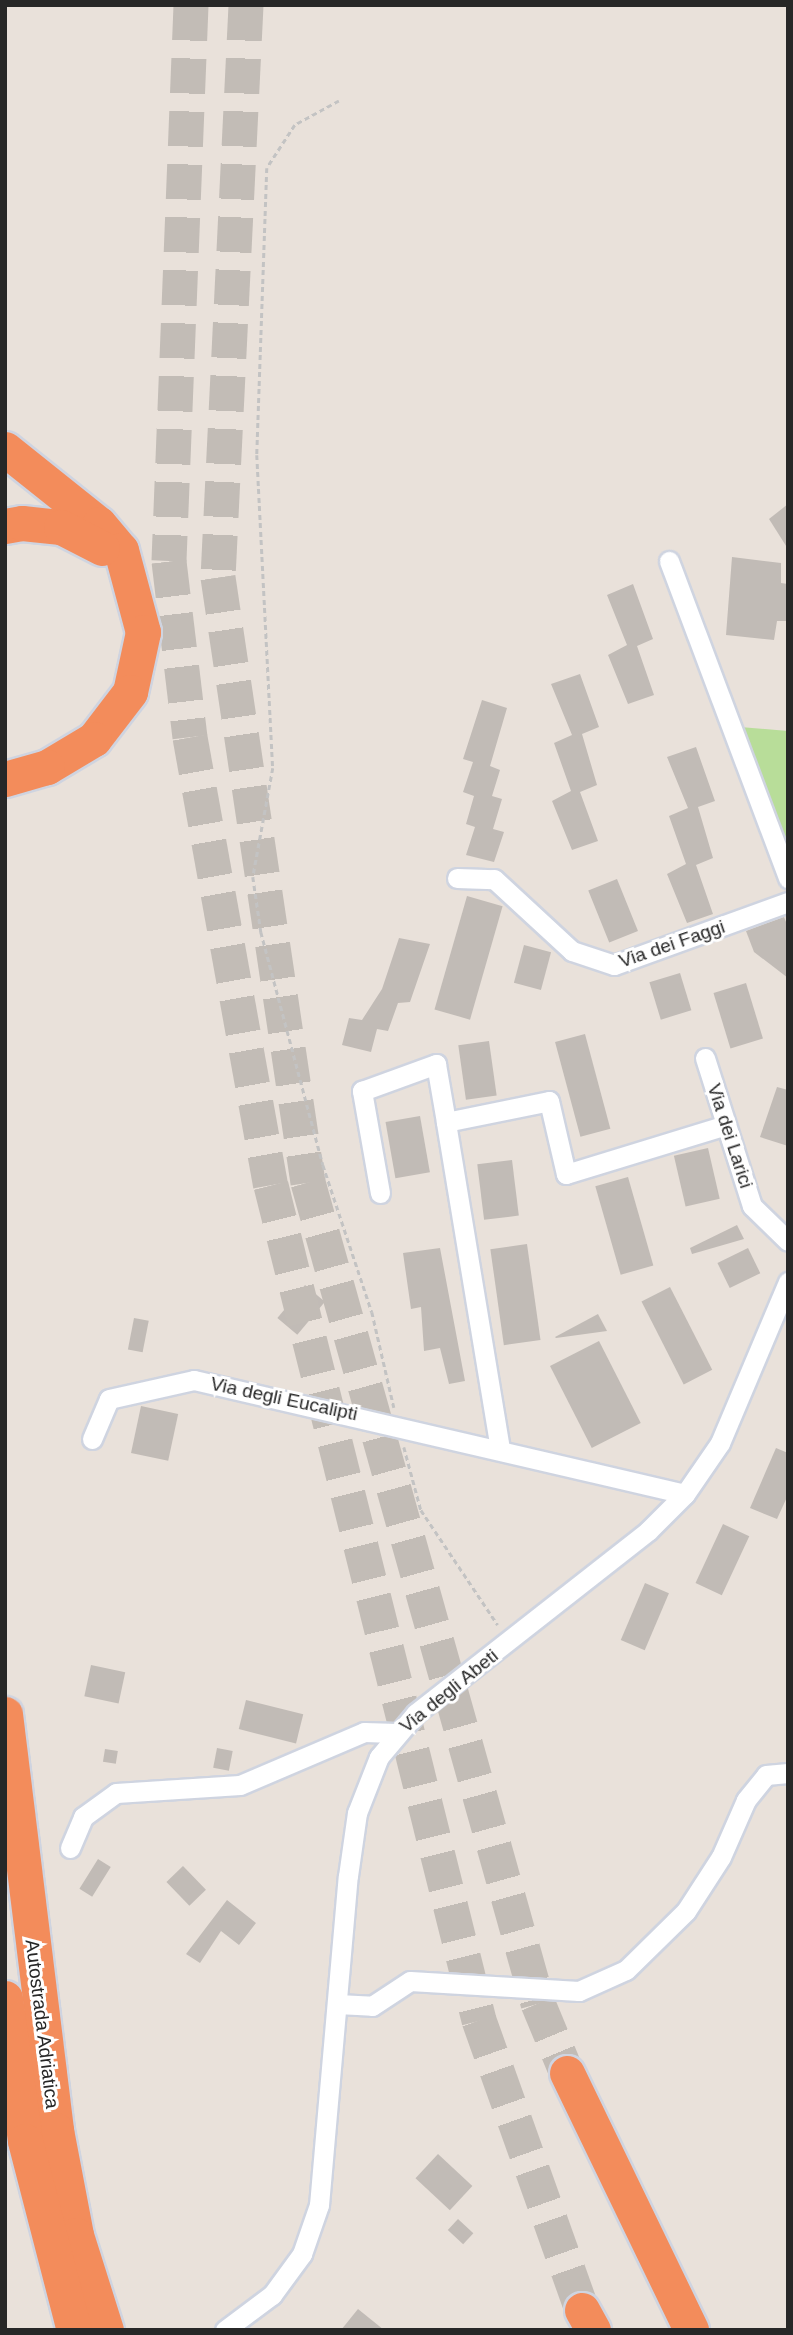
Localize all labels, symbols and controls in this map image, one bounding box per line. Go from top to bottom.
street label: Via dei Faggi [616,915,728,973]
street label: Via dei Larici [702,1081,758,1191]
street label: Via degli Eucalipti [208,1372,360,1426]
street label: Via degli Abeti [395,1644,503,1738]
street label: Autostrada Adriatica [20,1938,64,2110]

